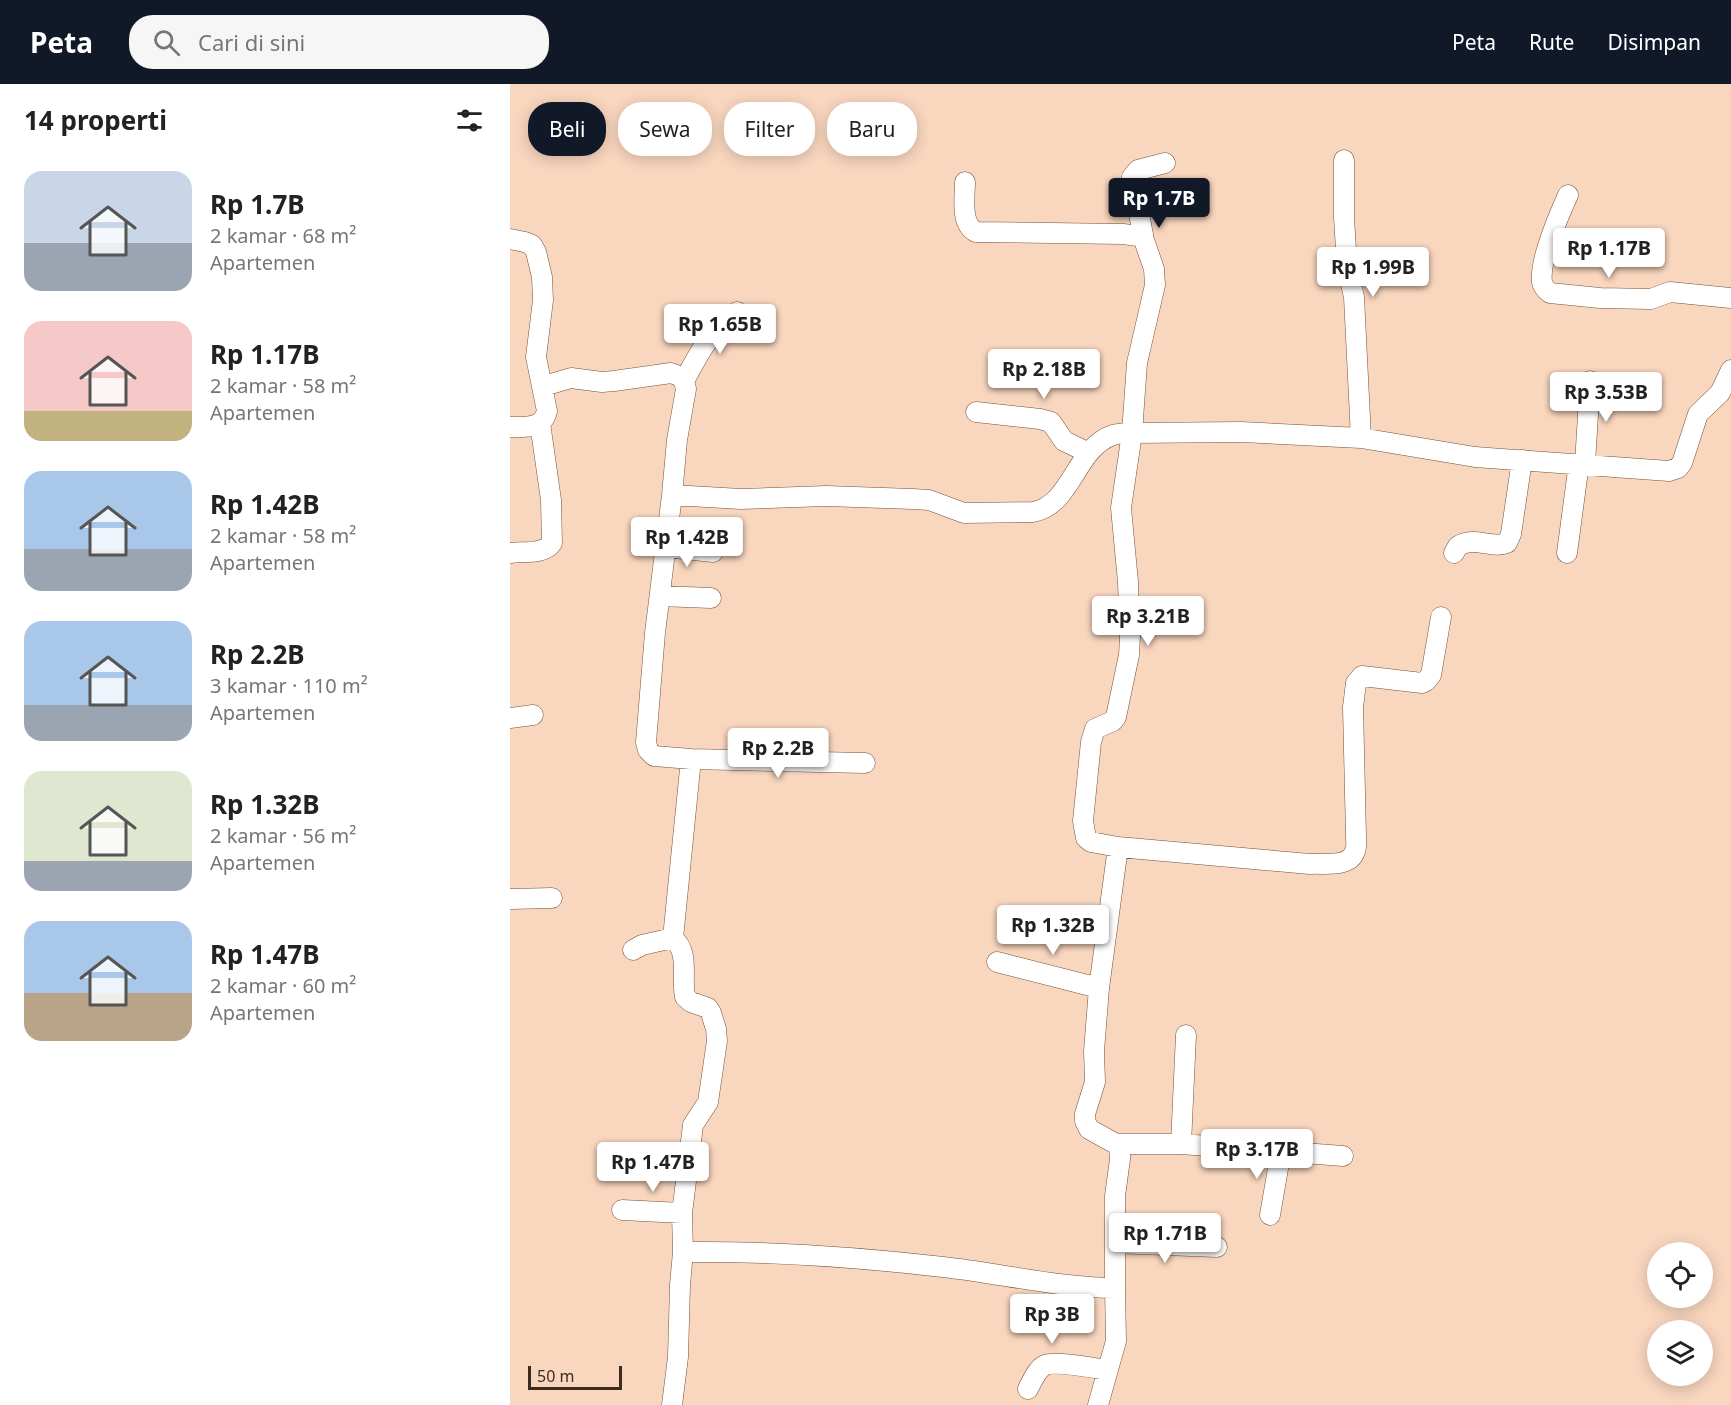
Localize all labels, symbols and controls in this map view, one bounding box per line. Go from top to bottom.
search box [129,15,549,69]
text: Peta [30,23,93,61]
icon: search [150,26,183,59]
text: Cari di sini [198,27,305,57]
text: Peta [1452,28,1496,56]
text: Rute [1529,28,1574,56]
text: Disimpan [1607,28,1701,56]
text: 14 properti [24,102,167,138]
chip: Beli [528,102,606,156]
chip: Sewa [618,102,712,156]
chip: Filter [724,102,815,156]
chip: Baru [827,102,917,156]
icon: filters [453,104,486,137]
pin: Rp 1.7B [1104,178,1214,229]
text: Rp 1.7B [1123,184,1195,211]
text: Rp 1.7B [210,186,305,222]
icon: home [72,195,144,267]
text: 2 kamar · 68 m² [210,222,356,249]
pin: Rp 1.17B [1547,228,1671,279]
text: Rp 1.17B [1567,234,1651,261]
pin: Rp 1.99B [1311,247,1435,298]
text: Apartemen [210,249,315,276]
text: Rp 1.99B [1331,253,1415,280]
pin: Rp 1.65B [658,304,782,355]
text: Rp 1.65B [678,310,762,337]
text: Rp 1.17B [210,336,319,372]
icon: home [72,345,144,417]
pin: Rp 2.18B [982,349,1106,400]
text: Rp 2.18B [1002,355,1086,382]
text: 2 kamar · 58 m² [210,372,356,399]
pin: Rp 3.53B [1544,372,1668,423]
text: Rp 3.53B [1564,378,1648,405]
text: Apartemen [210,399,315,426]
text: Rp 1.42B [210,486,319,522]
icon: home [72,495,144,567]
pin: Rp 1.42B [625,517,749,568]
text: 2 kamar · 58 m² [210,522,356,549]
text: Rp 1.42B [645,523,729,550]
text: Apartemen [210,549,315,576]
pin: Rp 3.21B [1086,596,1210,647]
text: Rp 3.21B [1106,602,1190,629]
text: Rp 2.2B [210,636,305,672]
icon: home [72,645,144,717]
text: 3 kamar · 110 m² [210,672,368,699]
text: Apartemen [210,699,315,726]
pin: Rp 2.2B [723,728,833,779]
text: Rp 2.2B [742,734,814,761]
text: Rp 1.32B [210,786,319,822]
icon: home [72,795,144,867]
text: 2 kamar · 56 m² [210,822,356,849]
text: Apartemen [210,849,315,876]
pin: Rp 1.32B [991,905,1115,956]
text: Rp 1.32B [1011,911,1095,938]
text: Rp 1.47B [210,936,319,972]
icon: home [72,945,144,1017]
text: 2 kamar · 60 m² [210,972,356,999]
text: Apartemen [210,999,315,1026]
pin: Rp 3.17B [1195,1129,1319,1180]
text: Rp 3.17B [1215,1135,1299,1162]
pin: Rp 1.47B [591,1142,715,1193]
text: Rp 1.47B [611,1148,695,1175]
pin: Rp 1.71B [1103,1213,1227,1264]
text: Rp 1.71B [1123,1219,1207,1246]
map controls [1647,1242,1713,1386]
button: locate [1647,1242,1713,1308]
pin: Rp 3B [1010,1294,1094,1345]
text: Rp 3B [1024,1300,1080,1327]
button: layers [1647,1320,1713,1386]
scale bar [528,1363,622,1390]
text: 50 m [537,1365,574,1387]

